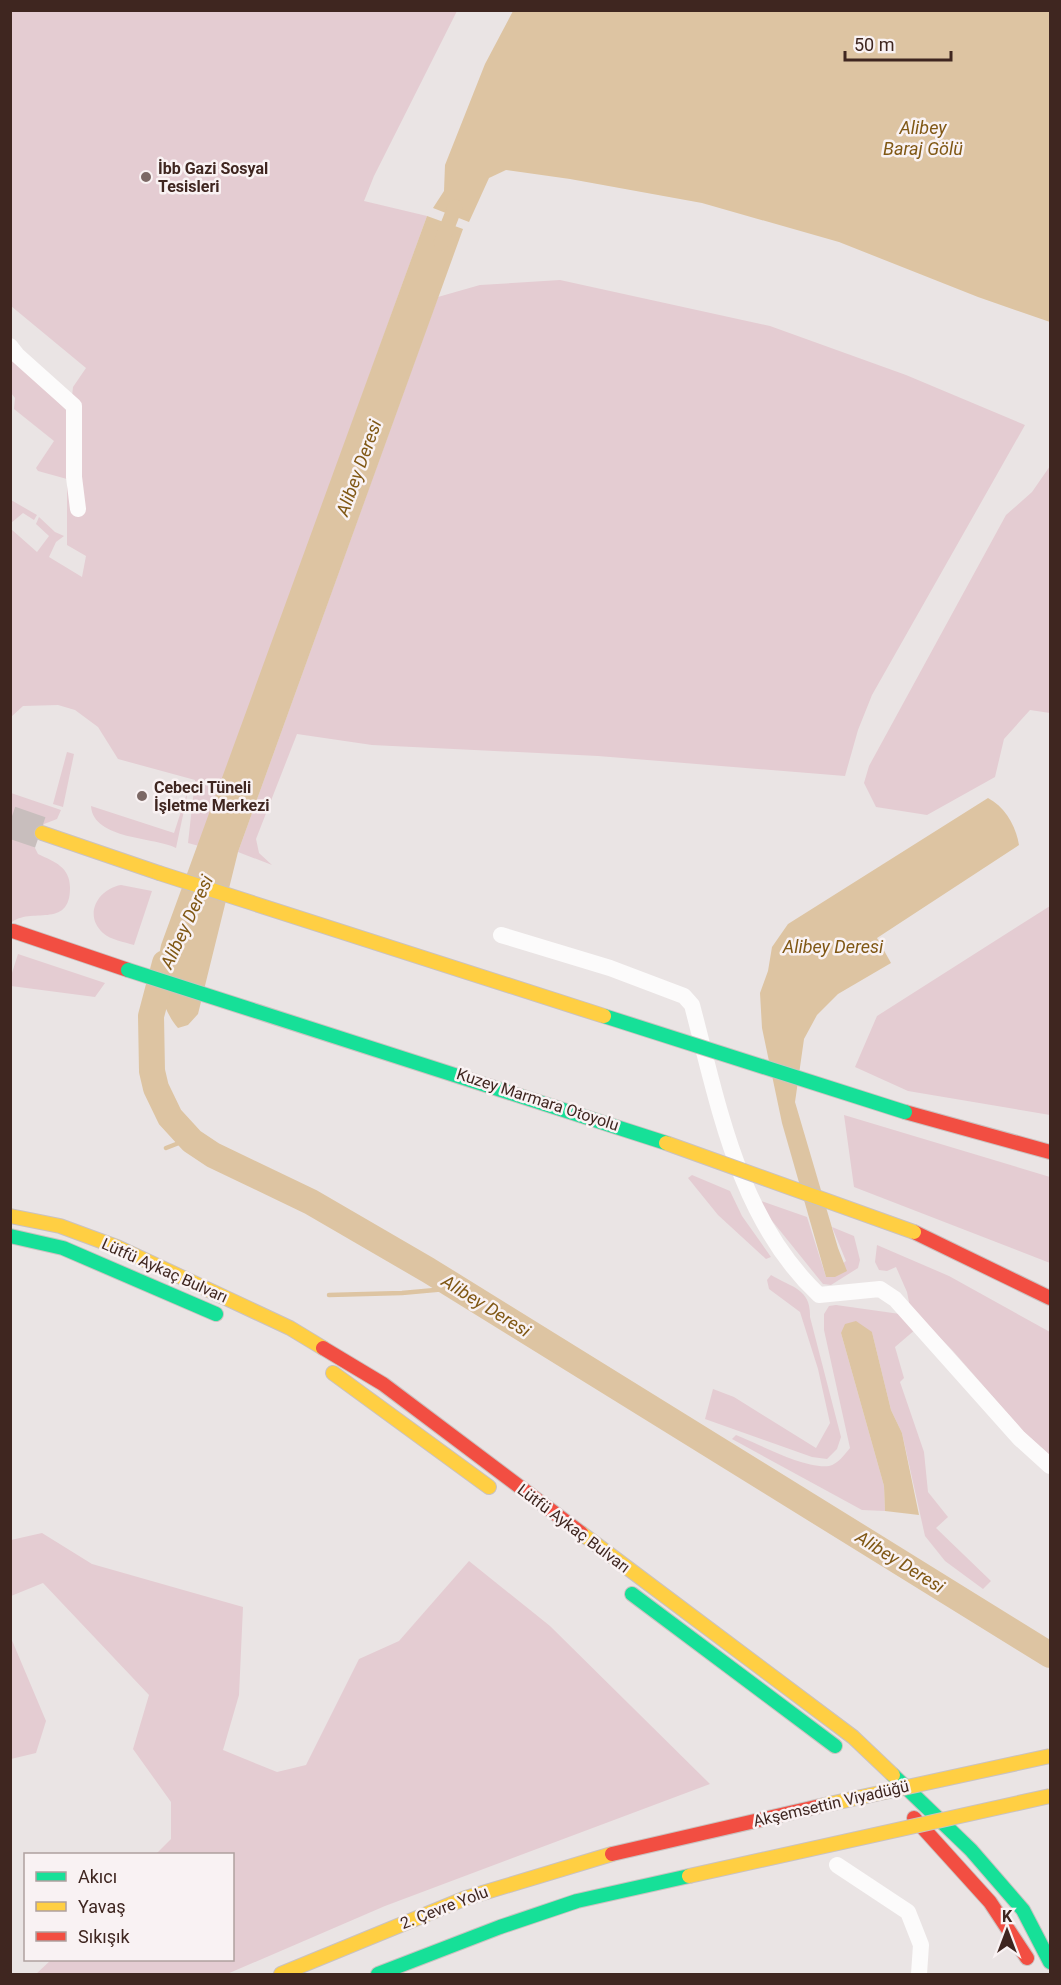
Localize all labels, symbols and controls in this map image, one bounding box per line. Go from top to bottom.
scale bar [845,24,952,62]
text: 50 m [854,34,894,55]
water label: Alibey Baraj Gölü [883,117,963,159]
place label: İbb Gazi Sosyal Tesisleri [158,159,268,196]
marker: İbb Gazi Sosyal Tesisleri [139,170,153,184]
water label: Alibey Deresi [331,416,386,520]
place label: Cebeci Tüneli İşletme Merkezi [154,778,270,815]
marker: Cebeci Tüneli İşletme Merkezi [135,789,149,803]
water label: Alibey Deresi [155,871,218,973]
water label: Alibey Deresi [782,936,884,957]
street label: Kuzey Marmara Otoyolu [454,1064,621,1135]
street label: Lütfü Aykaç Bulvarı [99,1234,231,1307]
water label: Alibey Deresi [437,1270,535,1342]
street label: Lütfü Aykaç Bulvarı [514,1480,634,1577]
water label: Alibey Deresi [851,1526,949,1598]
street label: Akşemsettin Viyadüğü [751,1776,911,1831]
legend [24,1853,234,1961]
text: Akıcı [78,1866,117,1887]
street label: 2. Çevre Yolu [398,1882,491,1933]
text: Yavaş [78,1896,126,1917]
north arrow [977,1901,1037,1961]
text: K [1002,1907,1013,1926]
text: Sıkışık [78,1926,130,1947]

